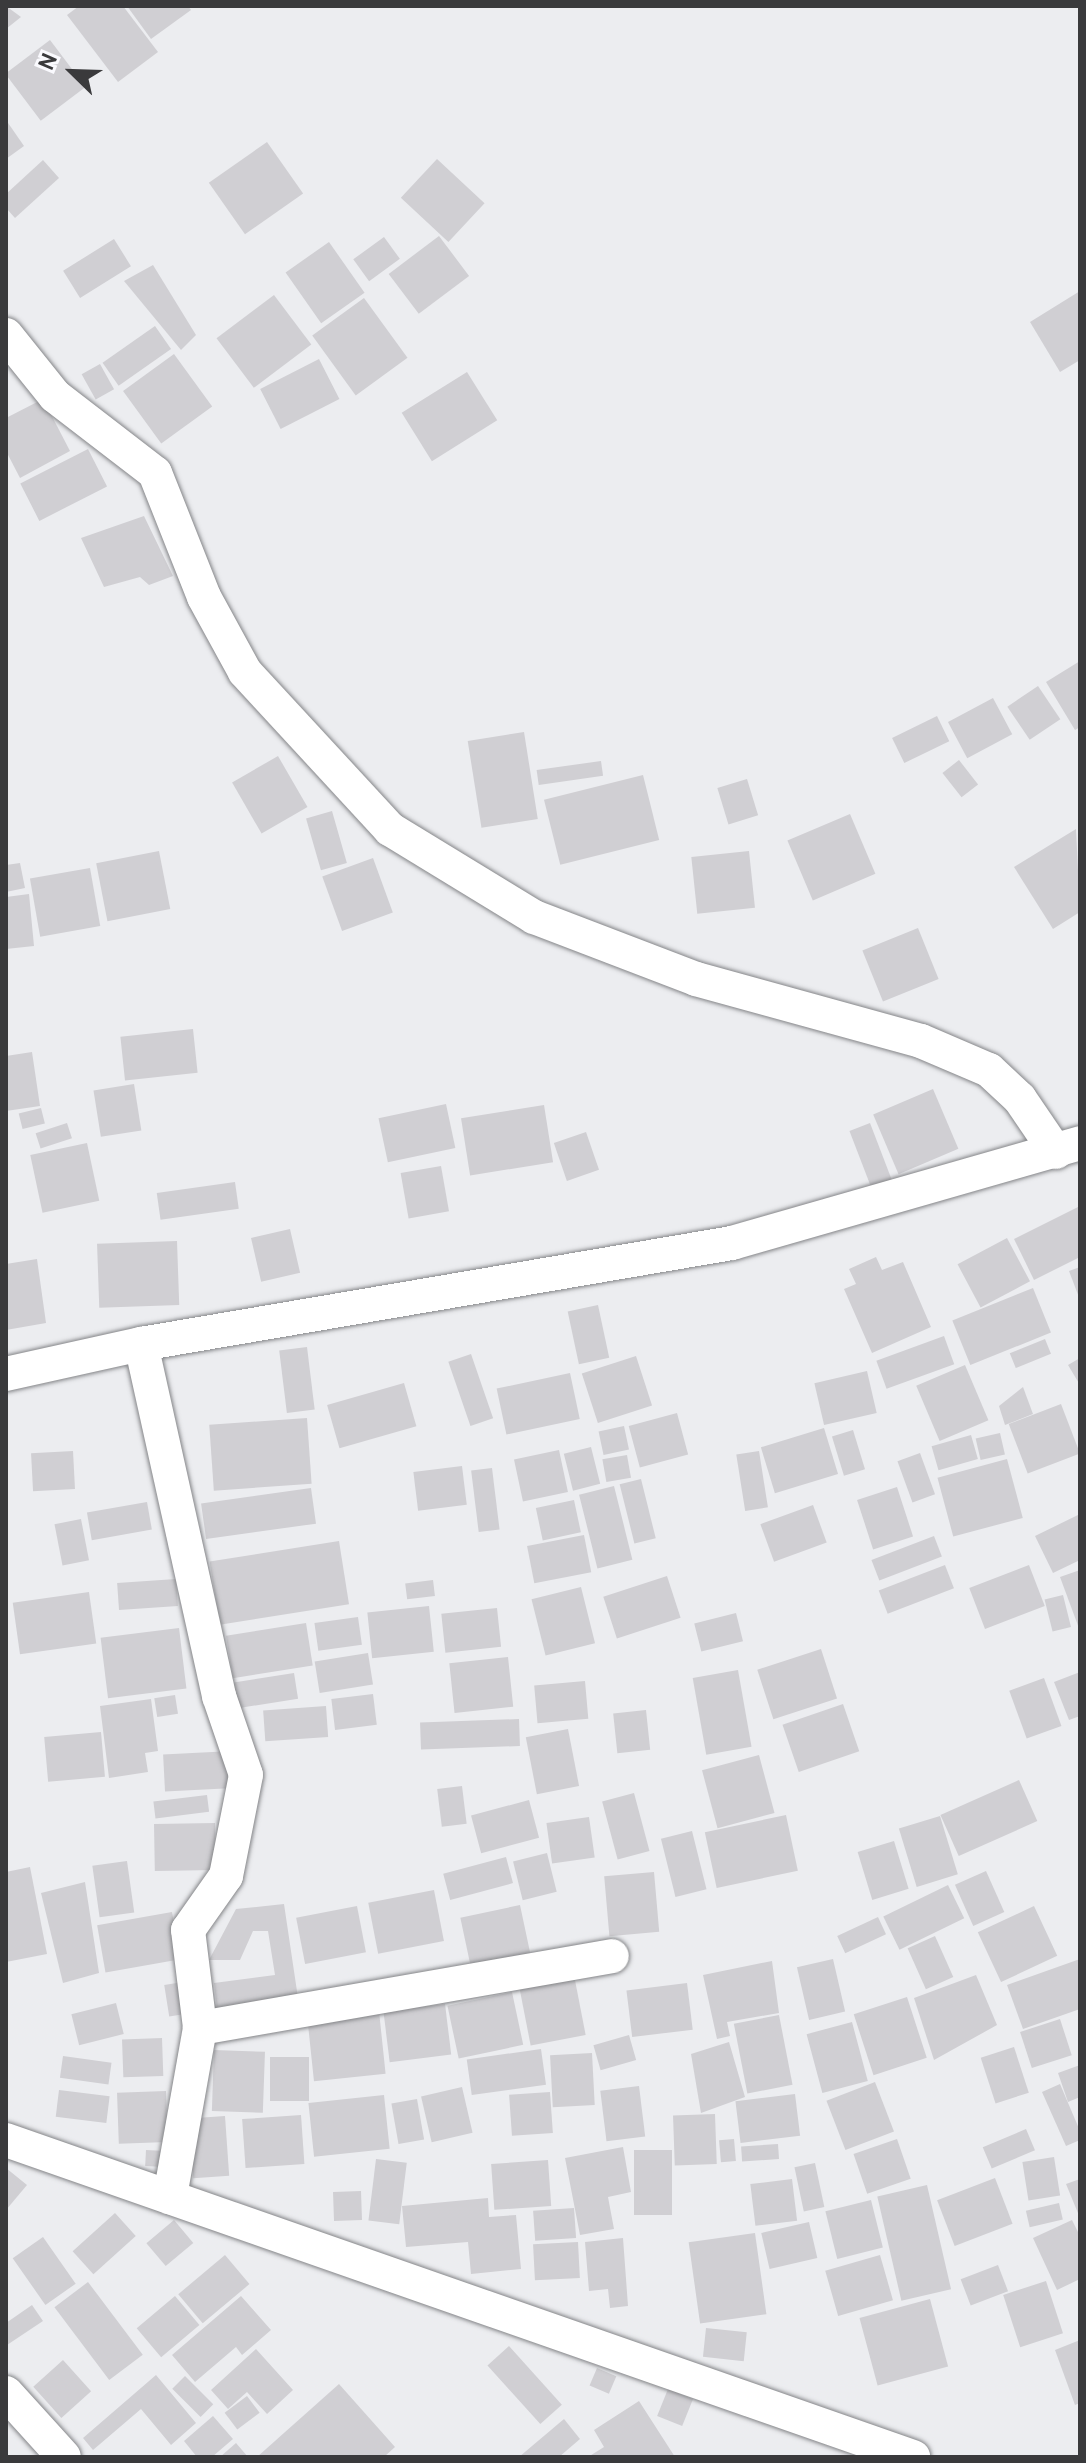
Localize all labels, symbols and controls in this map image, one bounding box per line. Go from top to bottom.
north arrow [32,32,112,112]
text: N [34,50,65,75]

